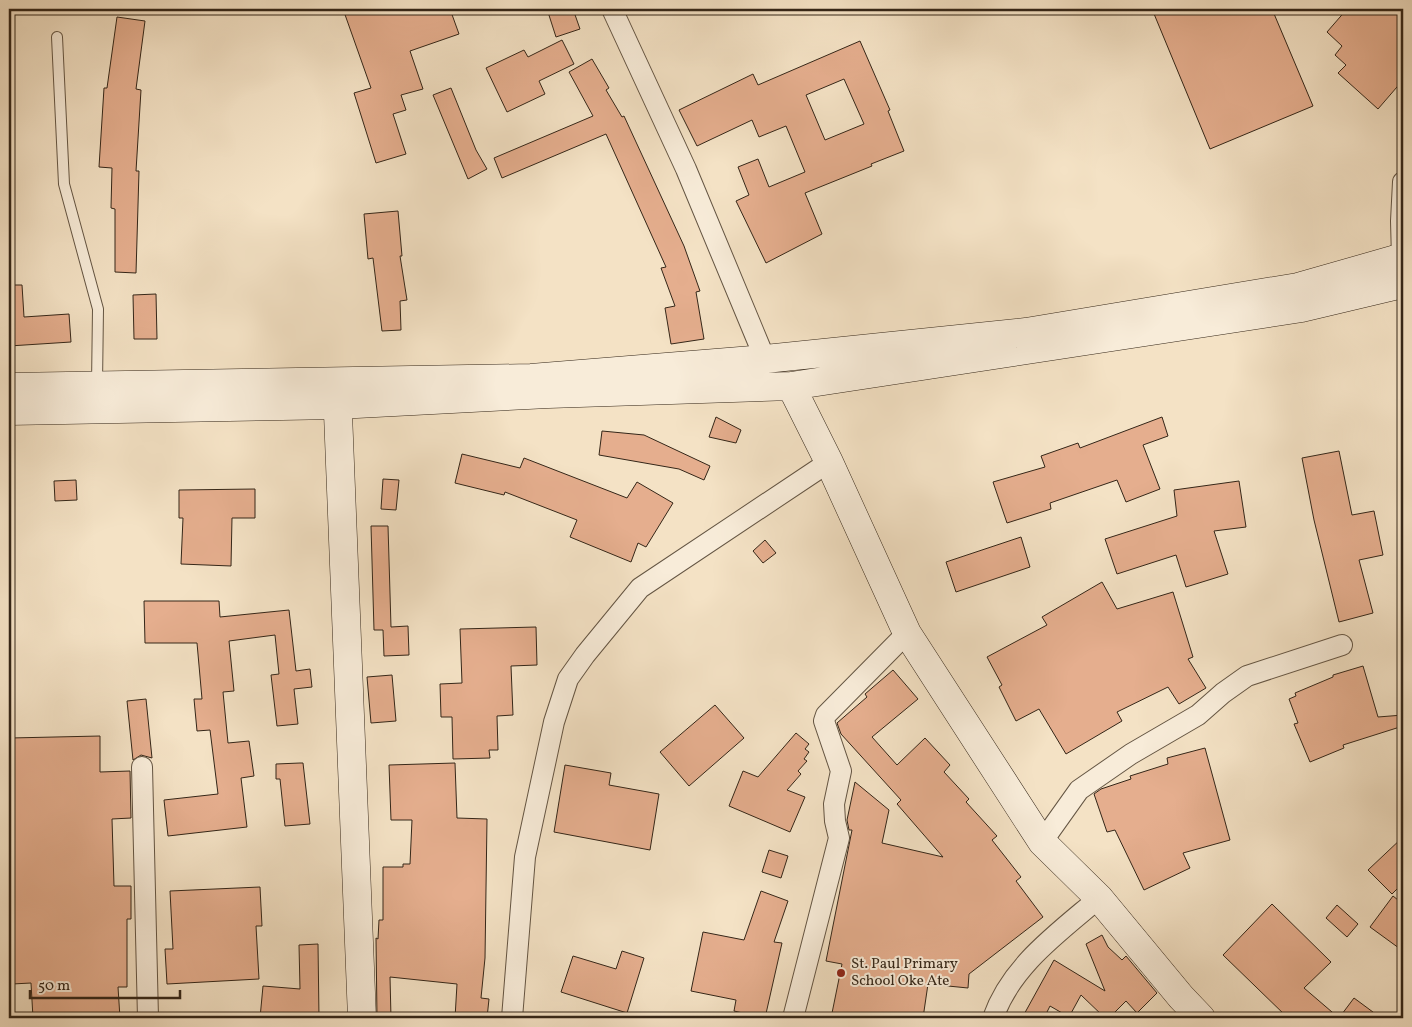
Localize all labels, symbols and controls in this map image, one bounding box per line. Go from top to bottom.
place label: St. Paul Primary School Oke Ate [851,954,958,992]
scale bar [30,967,180,999]
marker: St. Paul Primary School Oke Ate [835,967,847,979]
text: 50 m [38,976,70,997]

